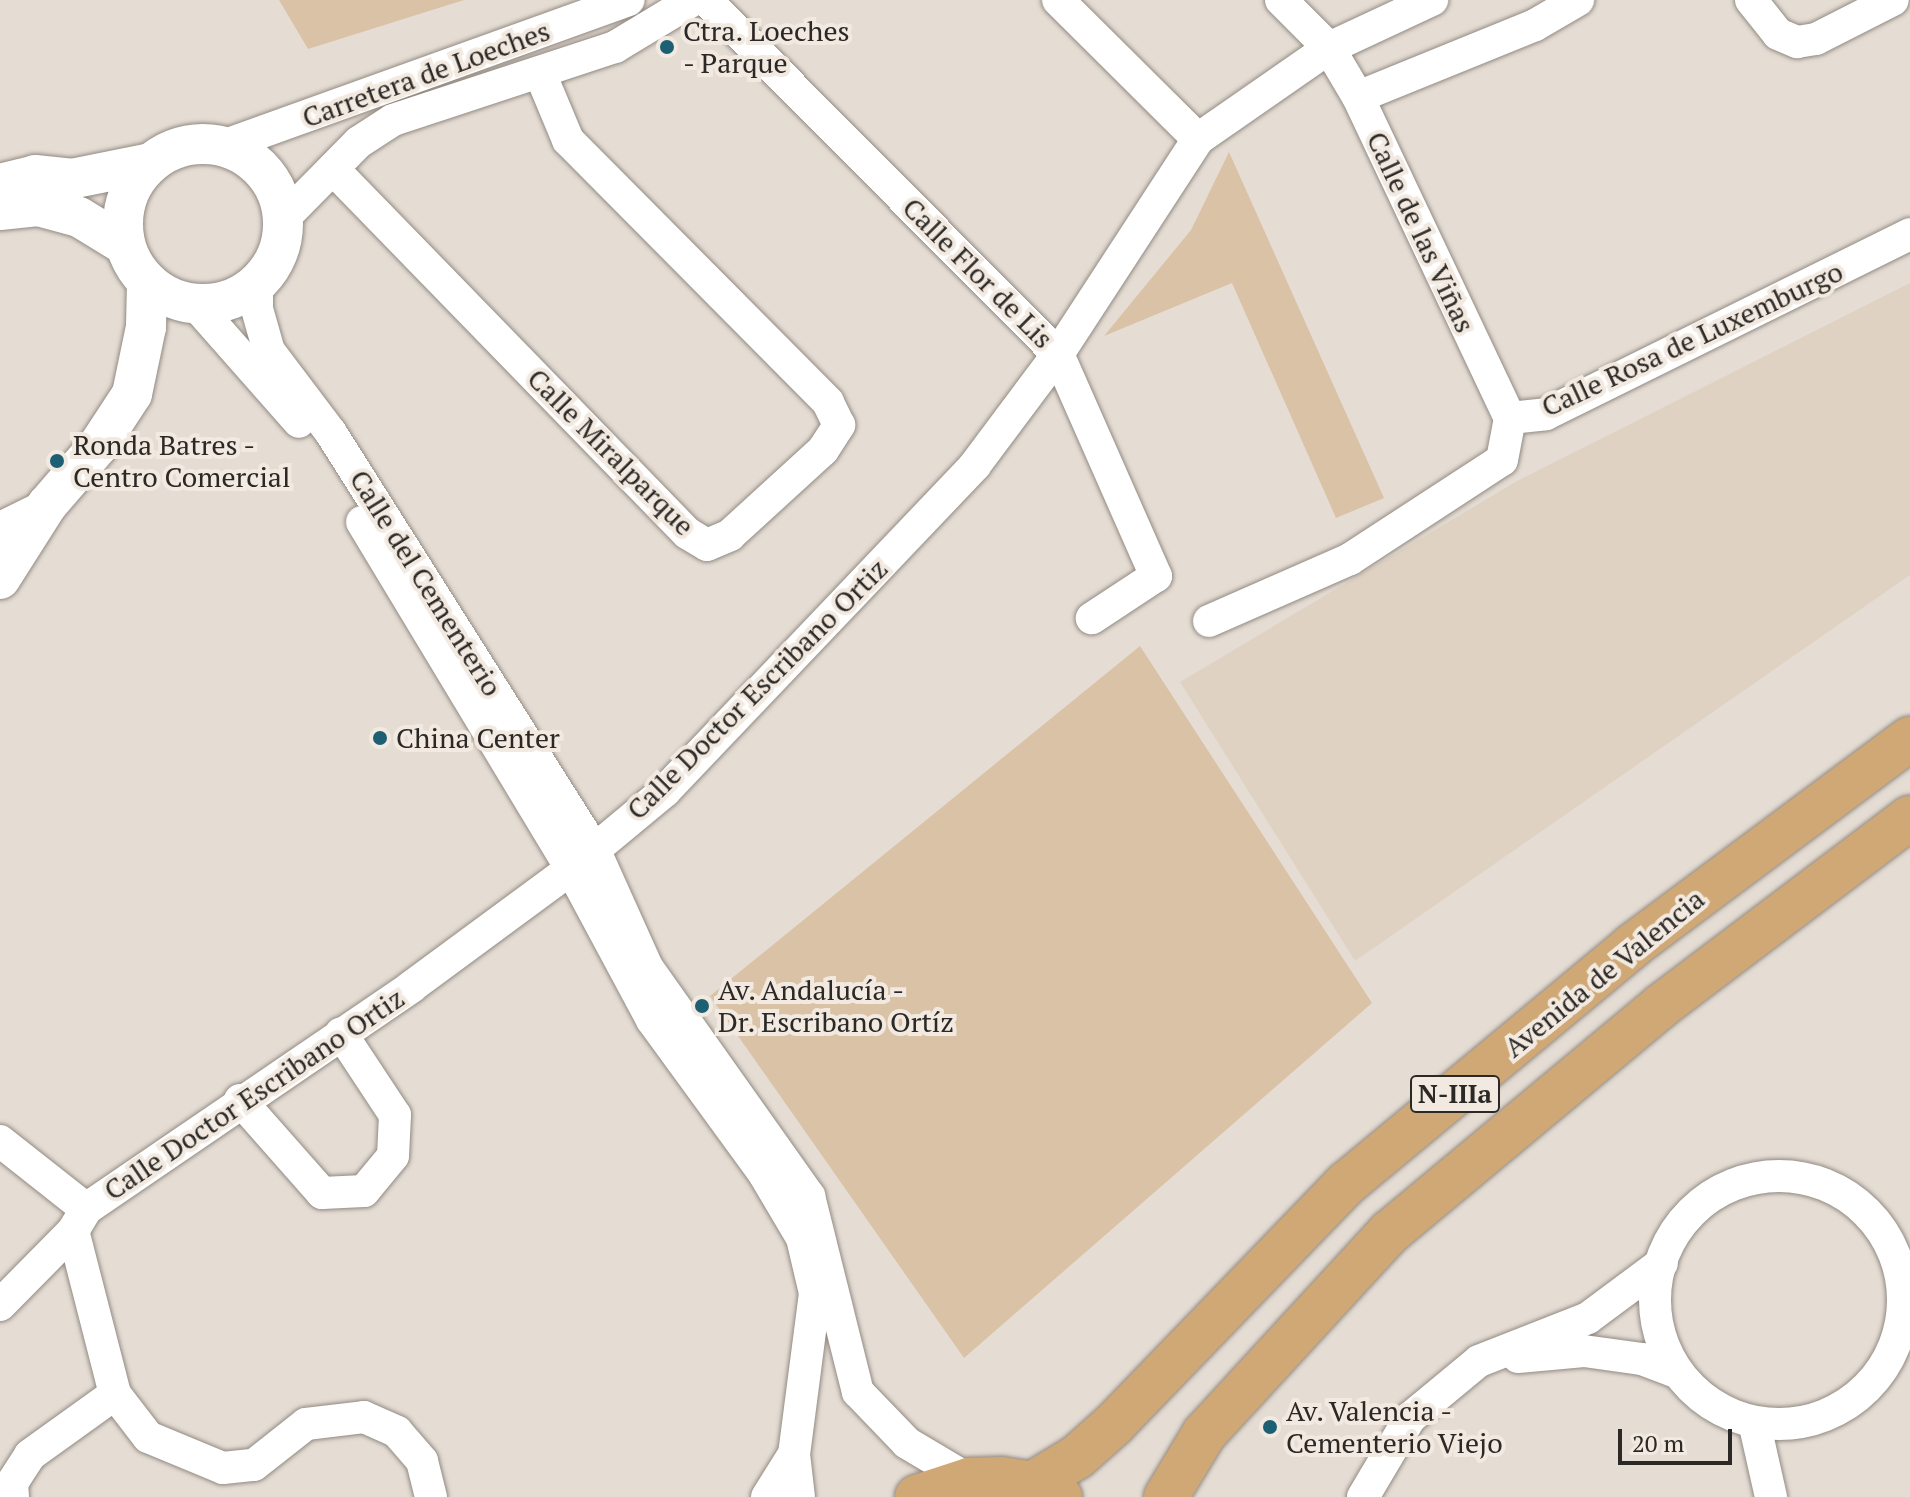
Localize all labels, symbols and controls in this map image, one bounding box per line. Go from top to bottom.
street label: Carretera de Loeches [298,14,554,134]
place label: Ctra. Loeches - Parque [683,14,851,80]
marker: Ctra. Loeches - Parque [658,38,676,56]
street label: Calle de las Viñas [1360,126,1482,338]
street label: Calle Flor de Lis [896,191,1060,355]
street label: Calle Rosa de Luxemburgo [1536,254,1848,424]
street label: Calle Miralparque [521,362,701,542]
place label: Ronda Batres - Centro Comercial [73,428,290,494]
marker: Ronda Batres - Centro Comercial [48,452,66,470]
street label: Calle del Cementerio [343,464,509,702]
street label: Calle Doctor Escribano Ortiz [620,552,894,826]
place label: China Center [396,721,560,755]
marker: China Center [371,729,389,747]
street label: Avenida de Valencia [1497,882,1711,1064]
place label: Av. Andalucía - Dr. Escribano Ortíz [718,973,955,1039]
street label: Calle Doctor Escribano Ortiz [98,981,410,1207]
marker: Av. Andalucía - Dr. Escribano Ortíz [693,997,711,1015]
road number: N-IIIa [1409,1072,1501,1116]
place label: Av. Valencia - Cementerio Viejo [1286,1394,1503,1460]
scale bar [1622,1413,1736,1463]
marker: Av. Valencia - Cementerio Viejo [1261,1418,1279,1436]
text: 20 m [1632,1427,1684,1459]

